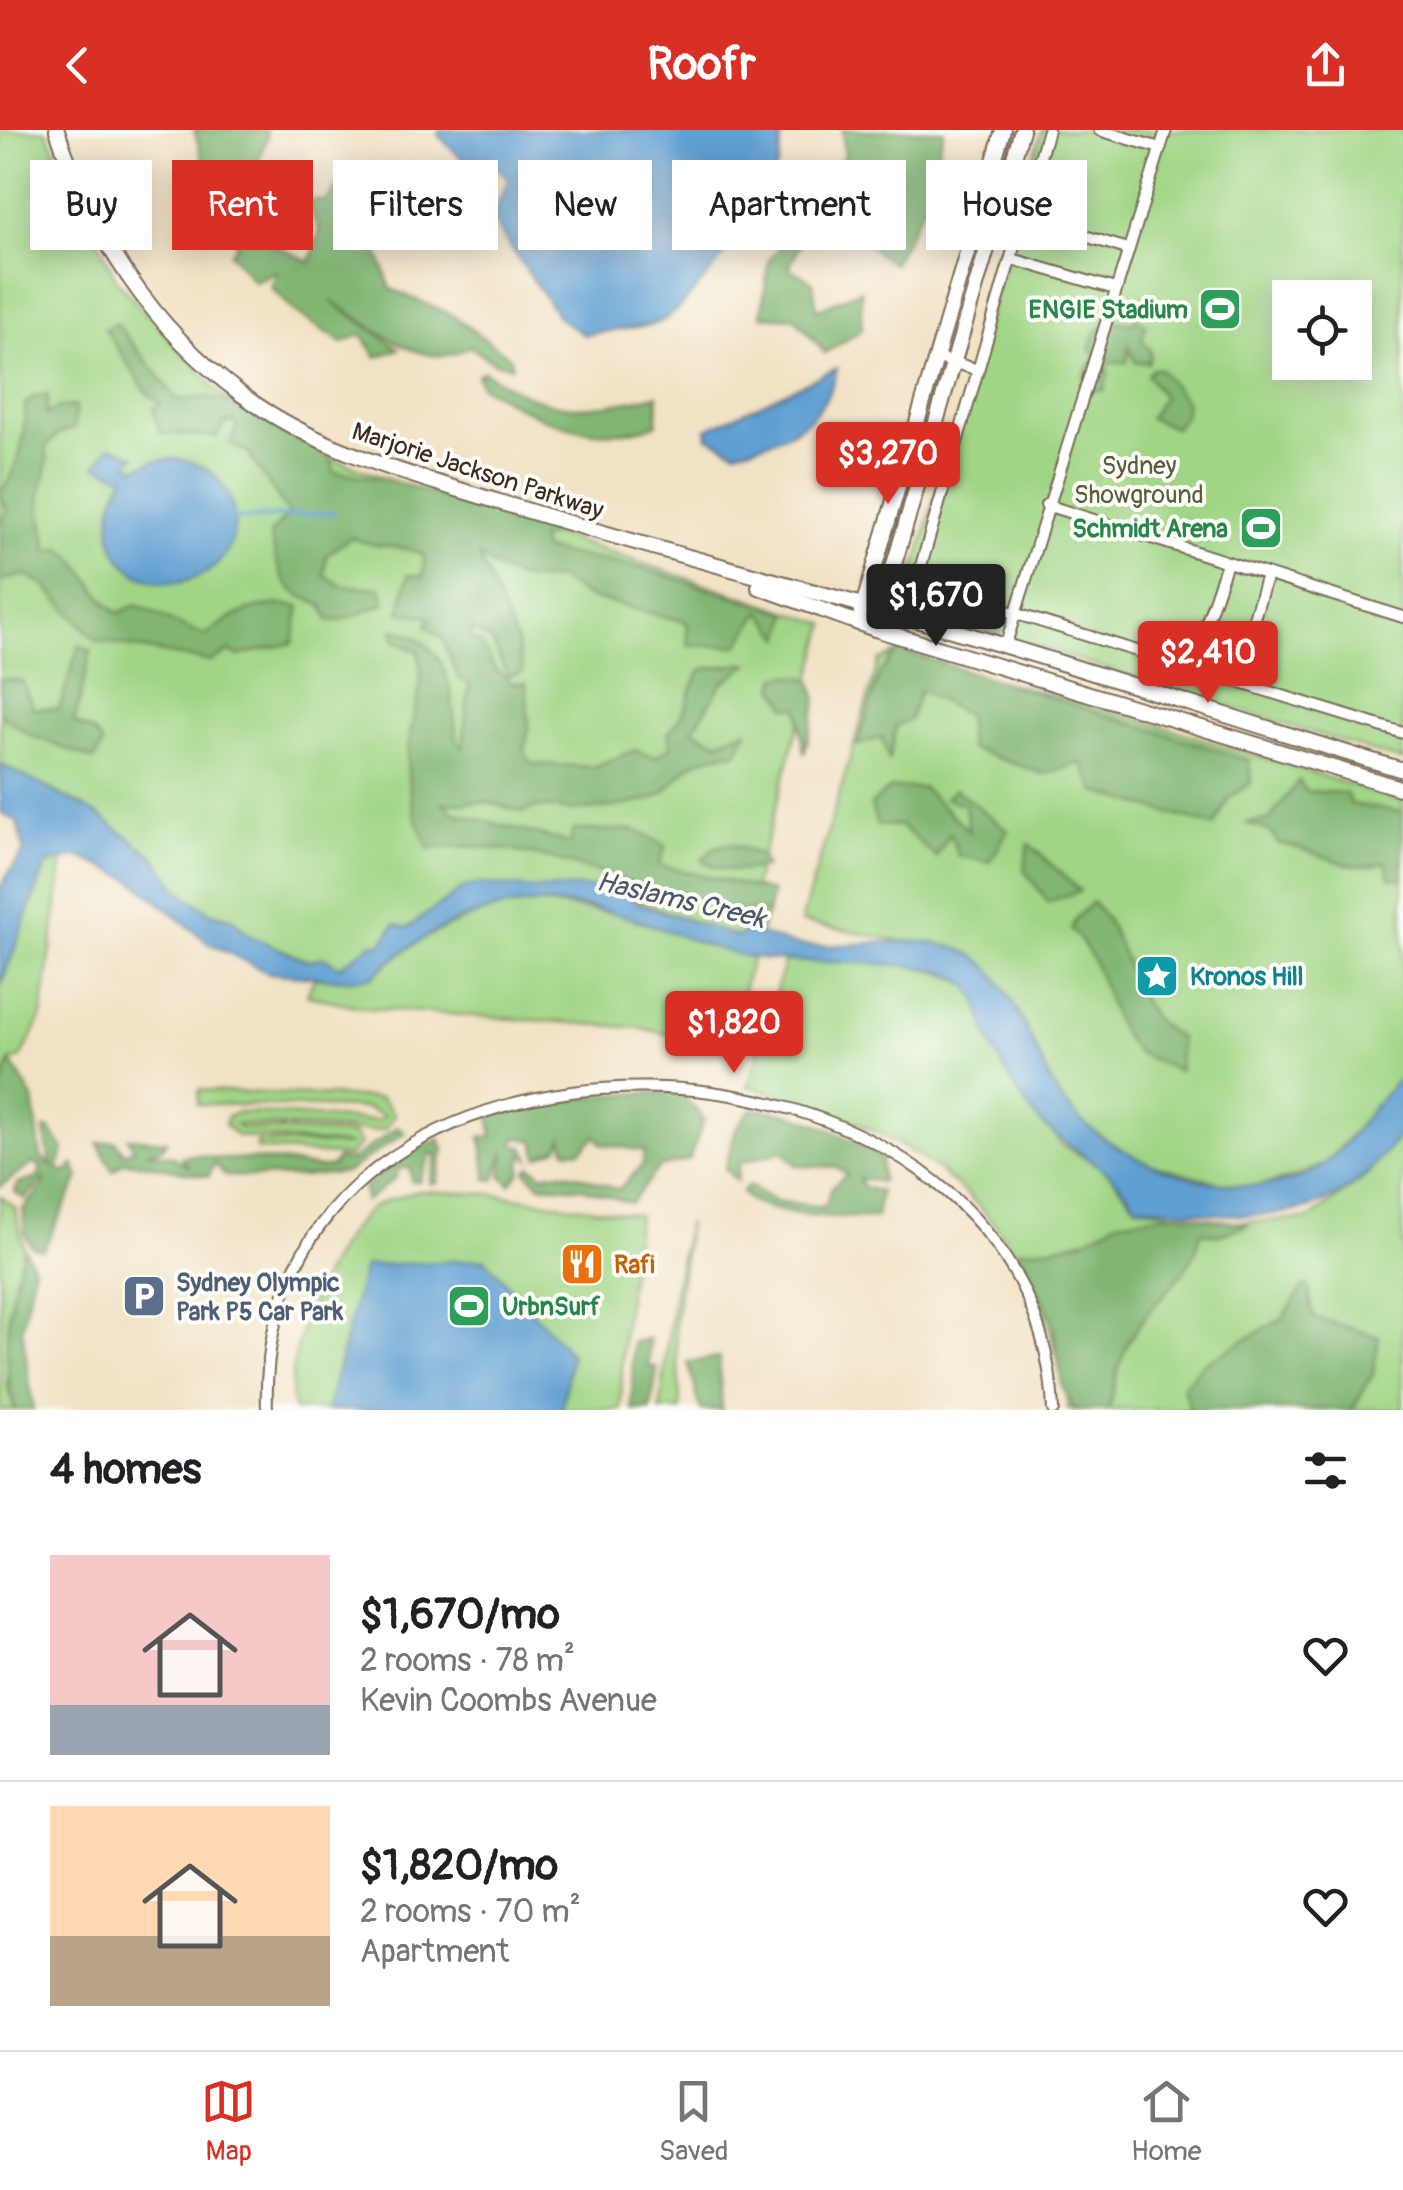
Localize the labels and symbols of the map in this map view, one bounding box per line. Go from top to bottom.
sports icon: ENGIE Stadium [1197,286,1243,332]
place label: ENGIE Stadium [1029,295,1188,326]
street label: Marjorie Jackson Parkway [348,416,607,527]
pin: $3,270 [807,422,969,507]
park label: Sydney Showground [1074,451,1204,511]
sports icon: Schmidt Arena [1238,505,1284,551]
place label: Schmidt Arena [1072,514,1228,545]
pin: $1,670 [855,564,1017,649]
pin: $2,410 [1127,621,1289,706]
water label: Haslams Creek [593,864,771,937]
place icon: Kronos Hill [1134,953,1180,999]
place label: Kronos Hill [1190,962,1304,993]
pin: $1,820 [653,991,815,1076]
restaurant icon: Rafi [559,1241,605,1287]
place label: Rafi [614,1250,655,1281]
place label: Sydney Olympic Park P5 Car Park [176,1268,344,1328]
parking icon: Sydney Olympic Park P5 Car Park [121,1273,167,1319]
sports icon: UrbnSurf [446,1283,492,1329]
place label: UrbnSurf [502,1292,601,1323]

